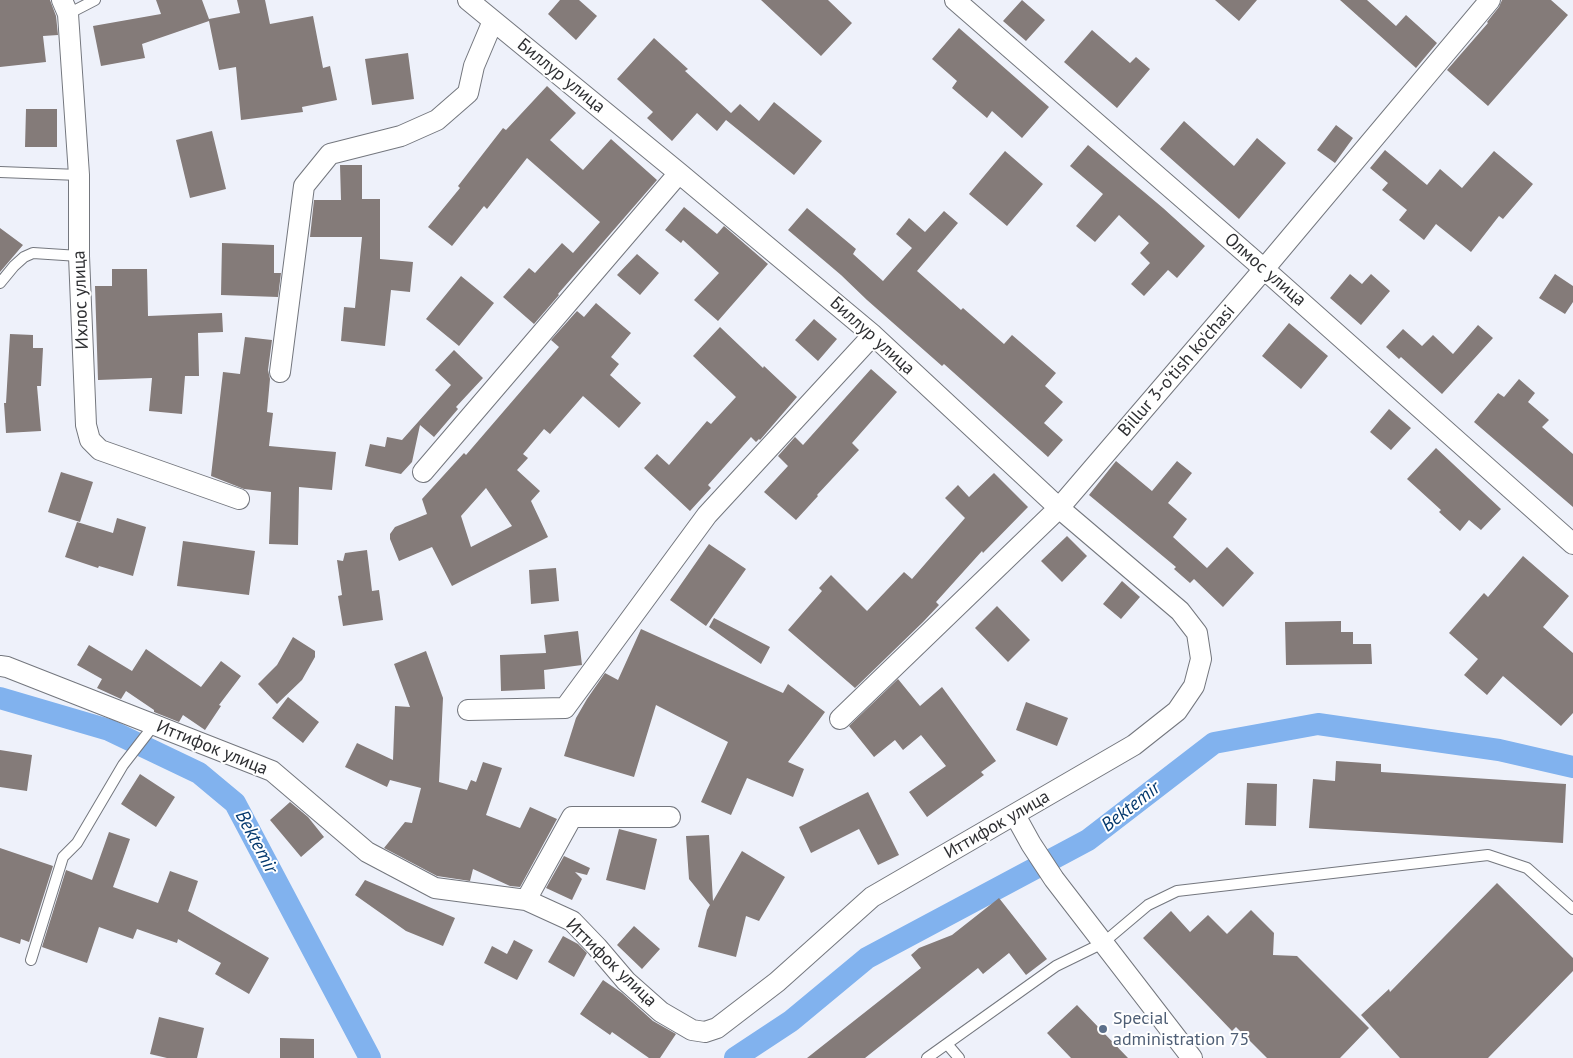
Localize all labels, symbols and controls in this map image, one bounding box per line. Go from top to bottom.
street label: Биллур улица [513,34,609,118]
street label: Олмос улица [1220,229,1310,311]
street label: Ихлос улица [68,250,94,350]
street label: Биллур улица [825,292,919,380]
street label: Billur 3-o'tish ko'chasi [1114,301,1240,441]
street label: Иттифок улица [153,716,271,780]
water label: Bektemir [1097,777,1165,837]
street label: Иттифок улица [940,786,1054,864]
water label: Bektemir [230,807,282,877]
street label: Иттифок улица [561,914,661,1012]
place label: Special administration 75 [1113,1008,1249,1050]
marker: Special administration 75 [1097,1023,1109,1035]

